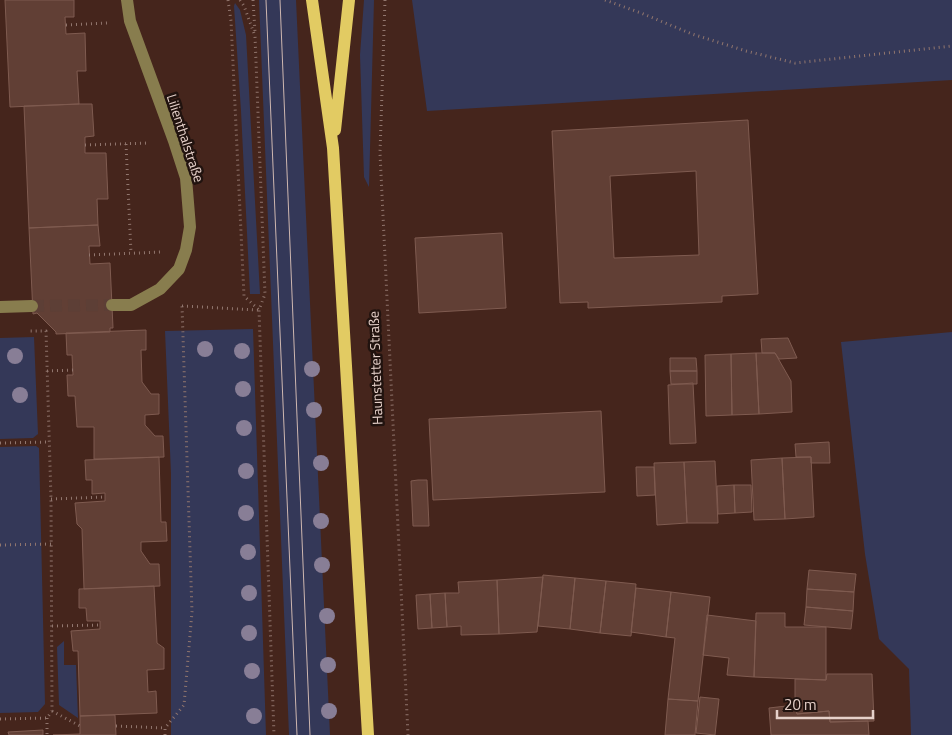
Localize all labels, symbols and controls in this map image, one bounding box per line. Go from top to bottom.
street label: Lilienthalstraße [162,91,210,185]
street label: Haunstetter Straße [363,311,387,425]
scale bar [777,688,873,720]
text: 20 m [784,693,817,716]

